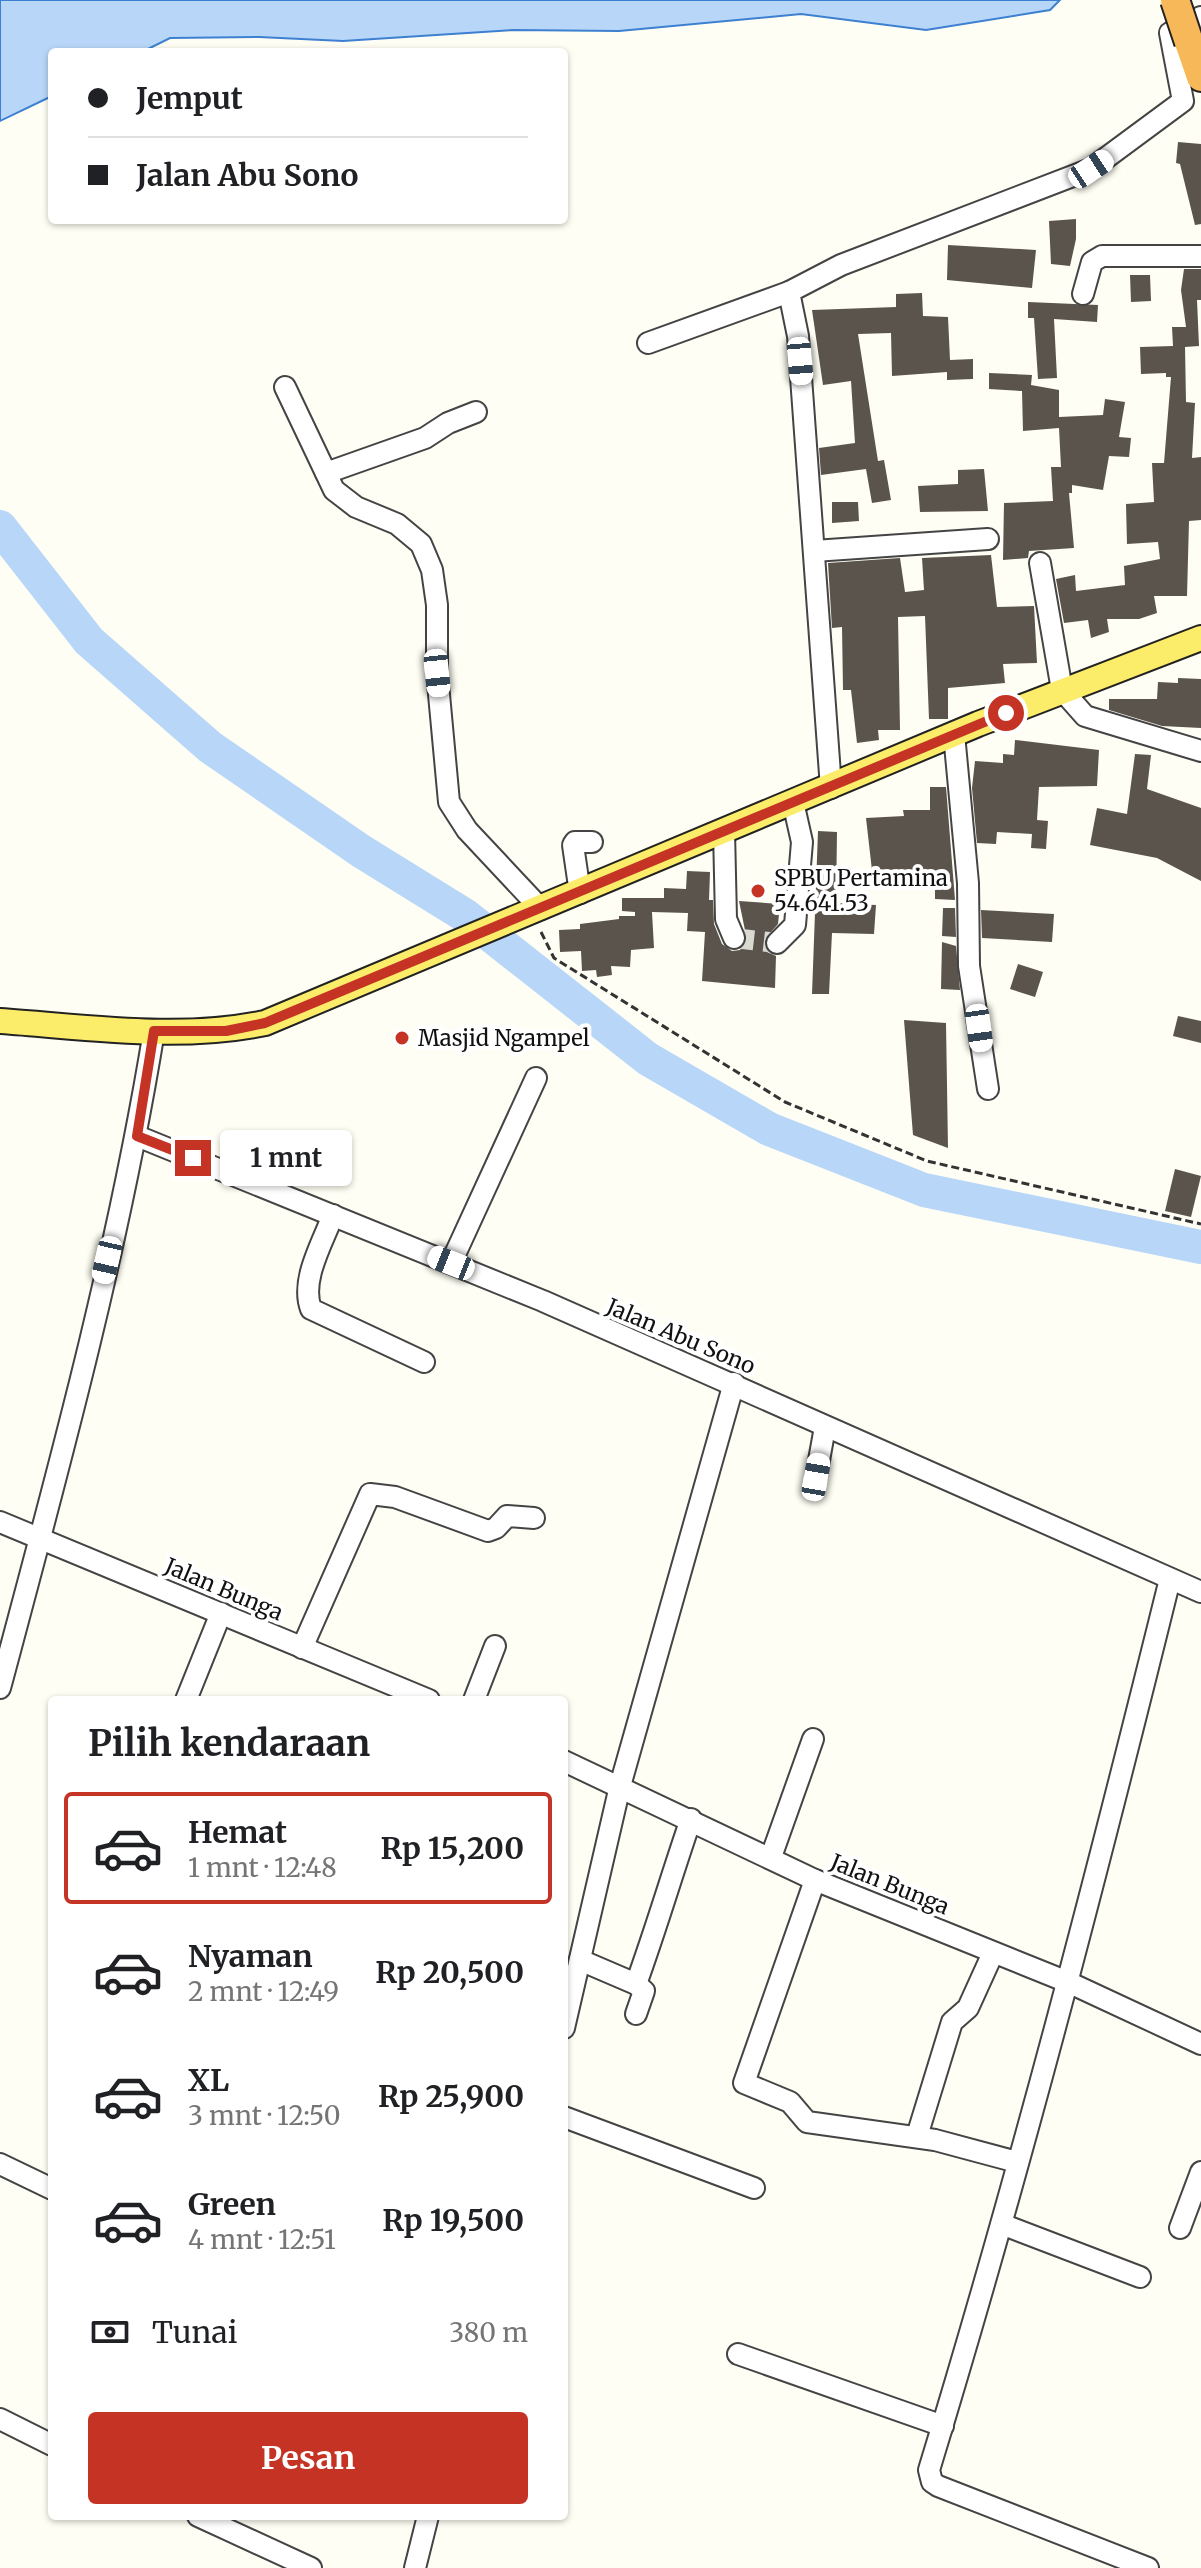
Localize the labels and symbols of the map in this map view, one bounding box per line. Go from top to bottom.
car [1064,146,1118,192]
car [786,336,814,386]
car [423,648,451,698]
route start [988,695,1024,731]
place label: SPBU Pertamina 54.641.53 [774,864,948,917]
marker: SPBU Pertamina 54.641.53 [749,882,767,900]
car [964,1003,994,1053]
place label: Masjid Ngampel [418,1024,590,1052]
marker: Masjid Ngampel [393,1029,411,1047]
callout: 1 mnt [221,1130,353,1186]
route end [175,1140,211,1176]
car [90,1234,124,1286]
car [424,1243,478,1283]
street label: Jalan Abu Sono [601,1292,760,1380]
car [800,1451,832,1503]
street label: Jalan Bunga [160,1551,288,1627]
street label: Jalan Bunga [826,1847,954,1921]

